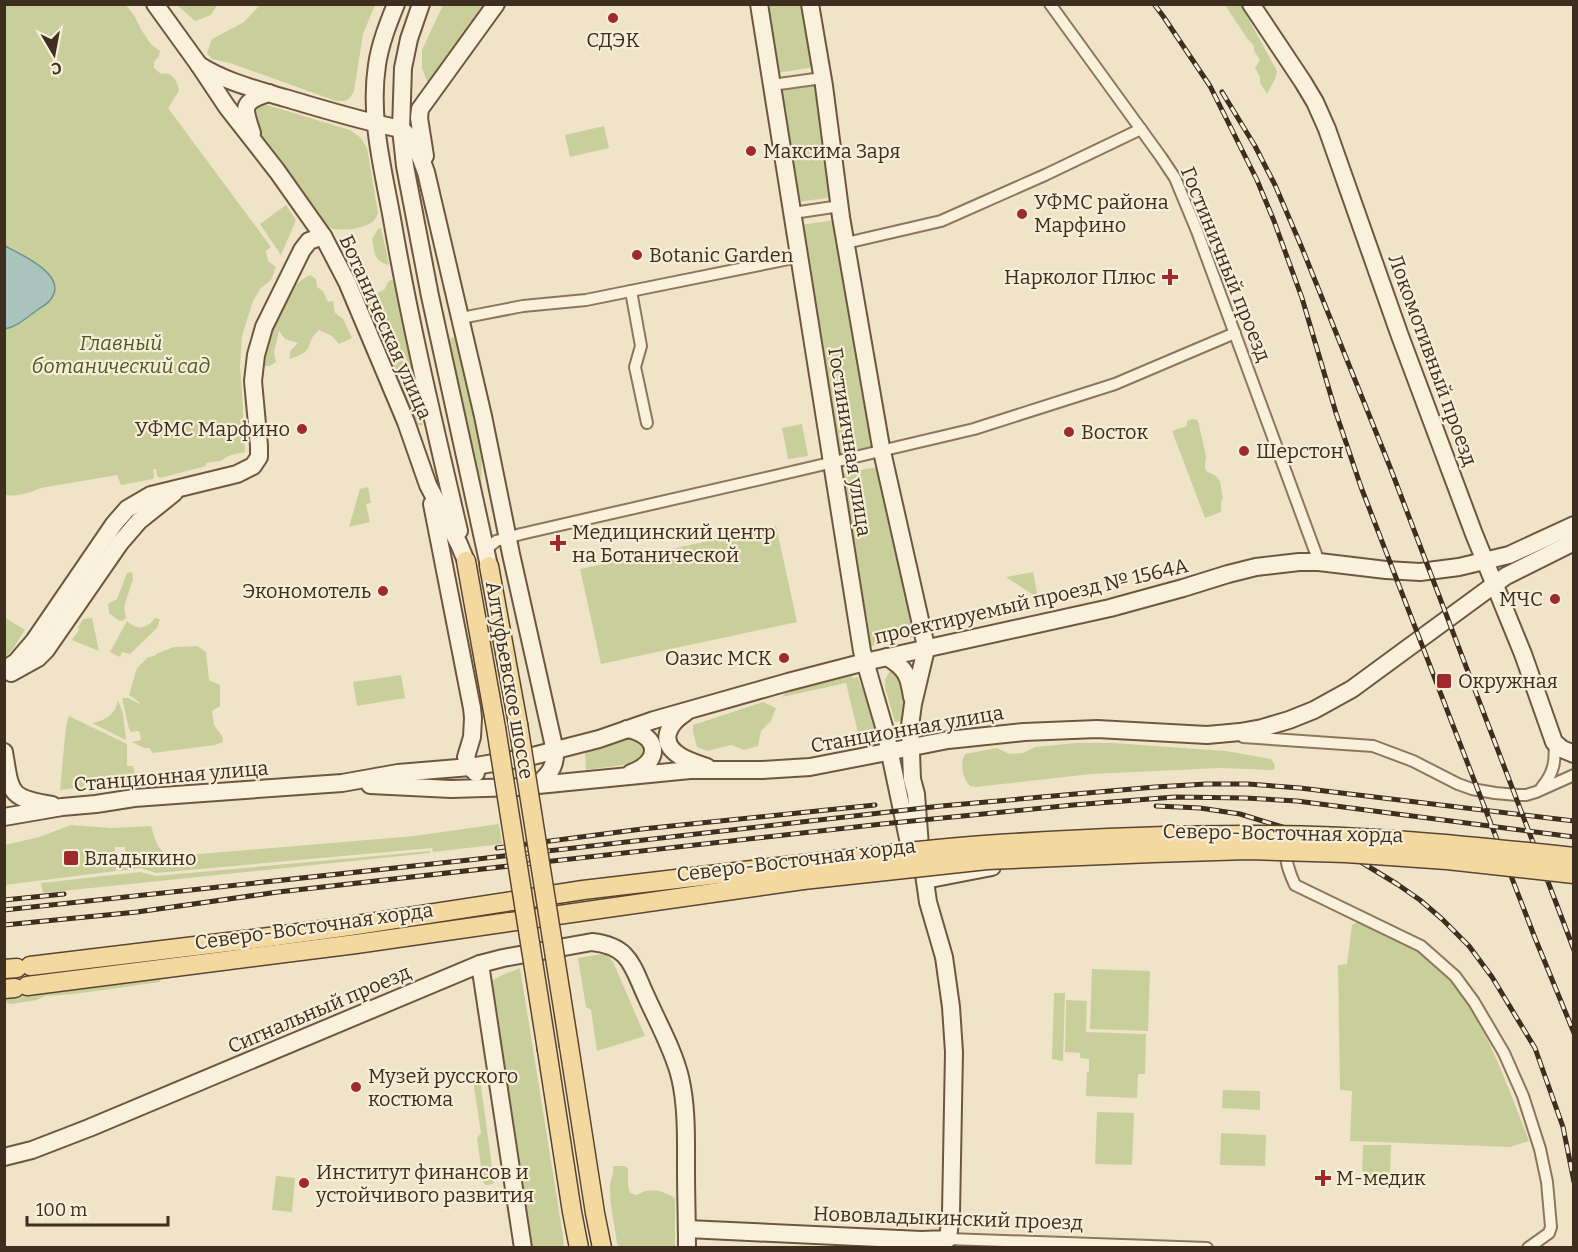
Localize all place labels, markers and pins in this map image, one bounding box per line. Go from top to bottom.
marker: СДЭК [606,11,620,25]
place label: СДЭК [586,28,640,52]
place label: Максима Заря [763,139,901,163]
marker: Максима Заря [744,144,758,158]
place label: УФМС района Марфино [1034,190,1169,237]
marker: УФМС района Марфино [1015,207,1029,221]
place label: Botanic Garden [649,243,794,267]
marker: Botanic Garden [630,248,644,262]
place label: Нарколог Плюс [1004,265,1156,289]
marker: Нарколог Плюс [1161,268,1179,286]
place label: УФМС Марфино [135,417,290,441]
place label: Восток [1081,420,1149,444]
marker: УФМС Марфино [295,422,309,436]
marker: Восток [1062,425,1076,439]
place label: Шерстон [1256,439,1344,463]
marker: Шерстон [1237,444,1251,458]
place label: Медицинский центр на Ботанической [572,520,776,567]
marker: Медицинский центр на Ботанической [549,534,567,552]
place label: Экономотель [242,579,371,603]
marker: Экономотель [376,584,390,598]
place label: МЧС [1499,587,1543,611]
marker: МЧС [1548,592,1562,606]
place label: Оазис МСК [665,646,772,670]
marker: Оазис МСК [777,651,791,665]
place label: Окружная [1458,669,1558,693]
marker: Окружная [1435,672,1453,690]
place label: Владыкино [84,846,197,870]
marker: Владыкино [62,849,80,867]
place label: Музей русского костюма [368,1064,518,1111]
marker: Музей русского костюма [349,1080,363,1094]
place label: Институт финансов и устойчивого развития [315,1160,534,1207]
place label: М-медик [1336,1166,1426,1190]
marker: М-медик [1314,1169,1332,1187]
marker: Институт финансов и устойчивого развития [297,1176,311,1190]

